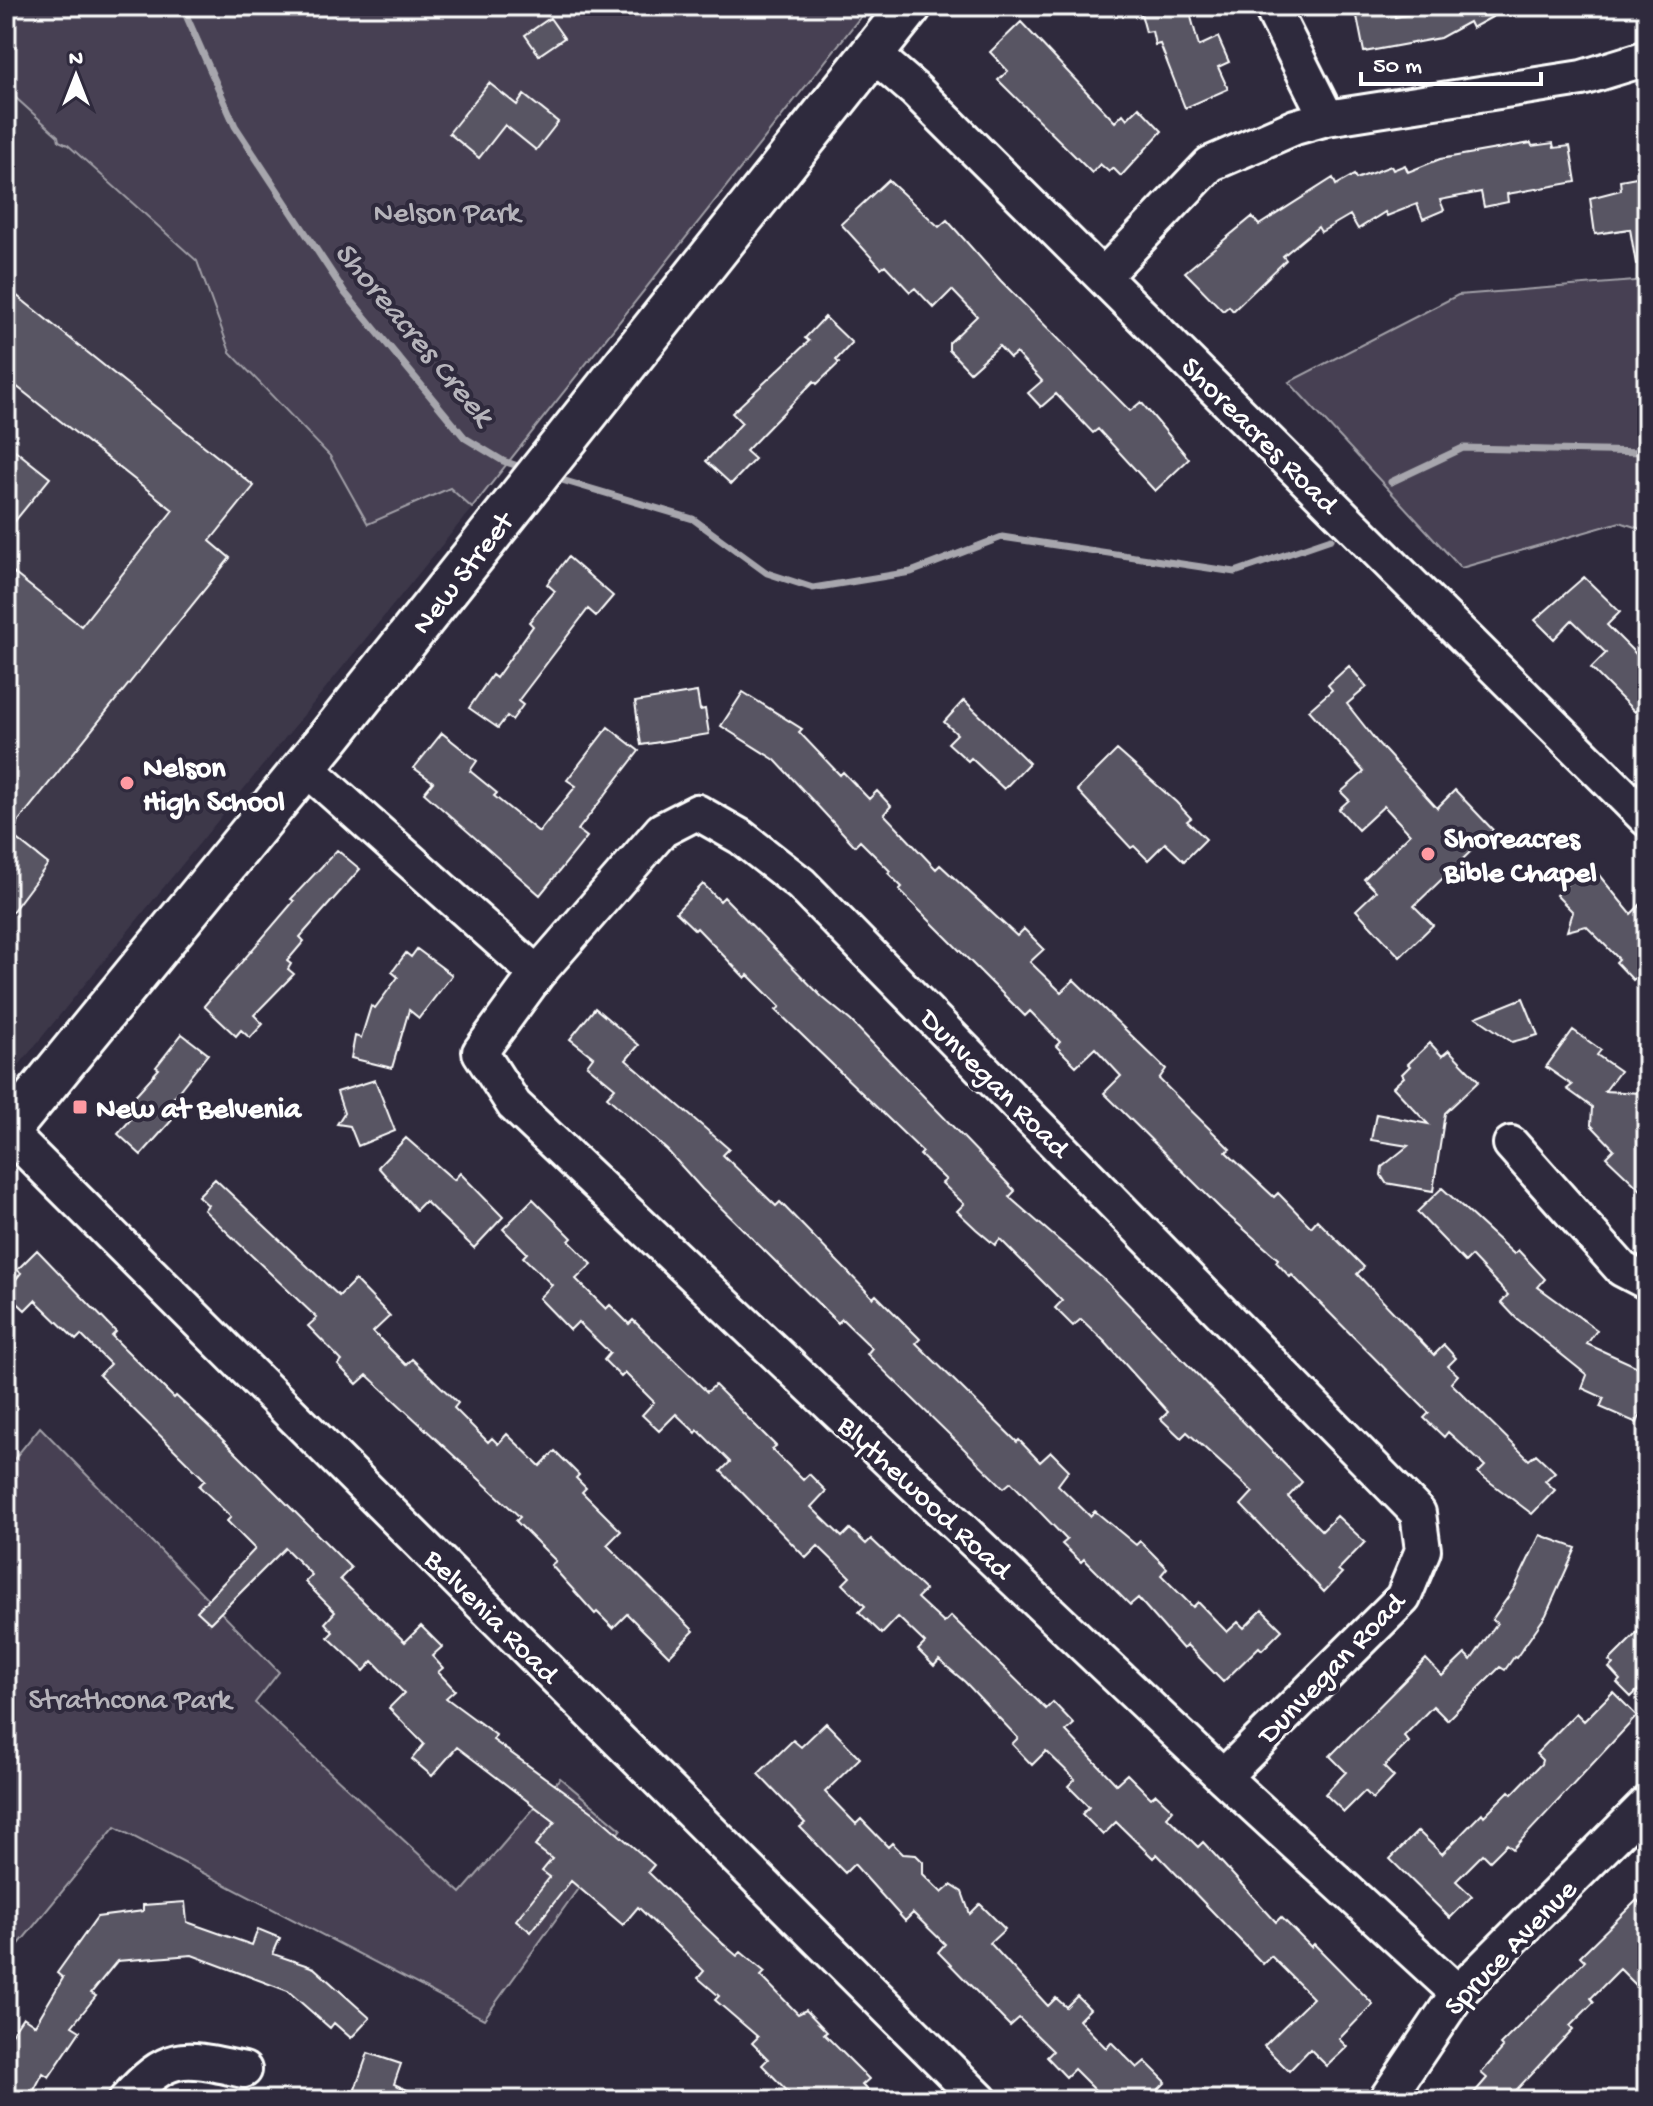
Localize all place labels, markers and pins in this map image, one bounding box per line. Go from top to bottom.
place label: Nelson High School [143,753,285,822]
marker: Nelson High School [118,774,136,792]
place label: Shoreacres Bible Chapel [1443,824,1597,893]
marker: Shoreacres Bible Chapel [1419,845,1437,863]
place label: New at Belvenia [96,1094,302,1129]
marker: New at Belvenia [71,1098,89,1116]

